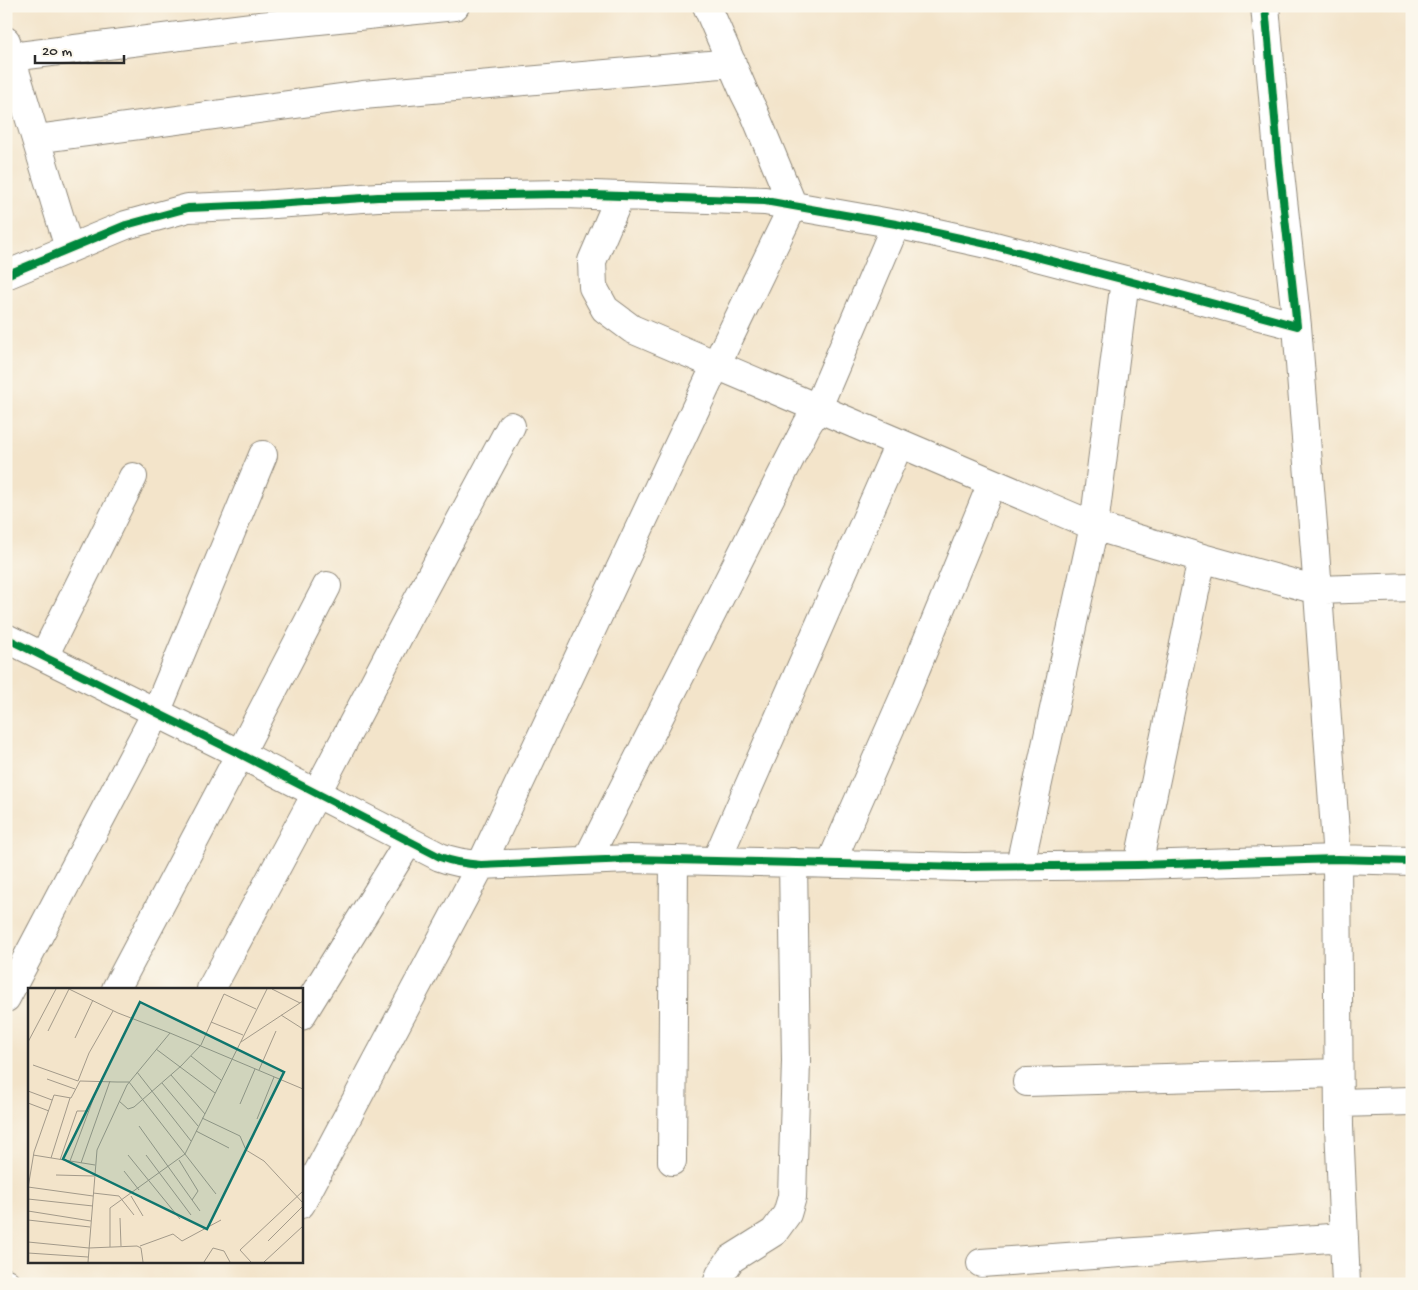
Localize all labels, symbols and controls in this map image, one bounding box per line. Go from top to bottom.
scale bar [35,32,124,64]
text: 20 m [42,43,72,61]
inset map [28,988,302,1262]

